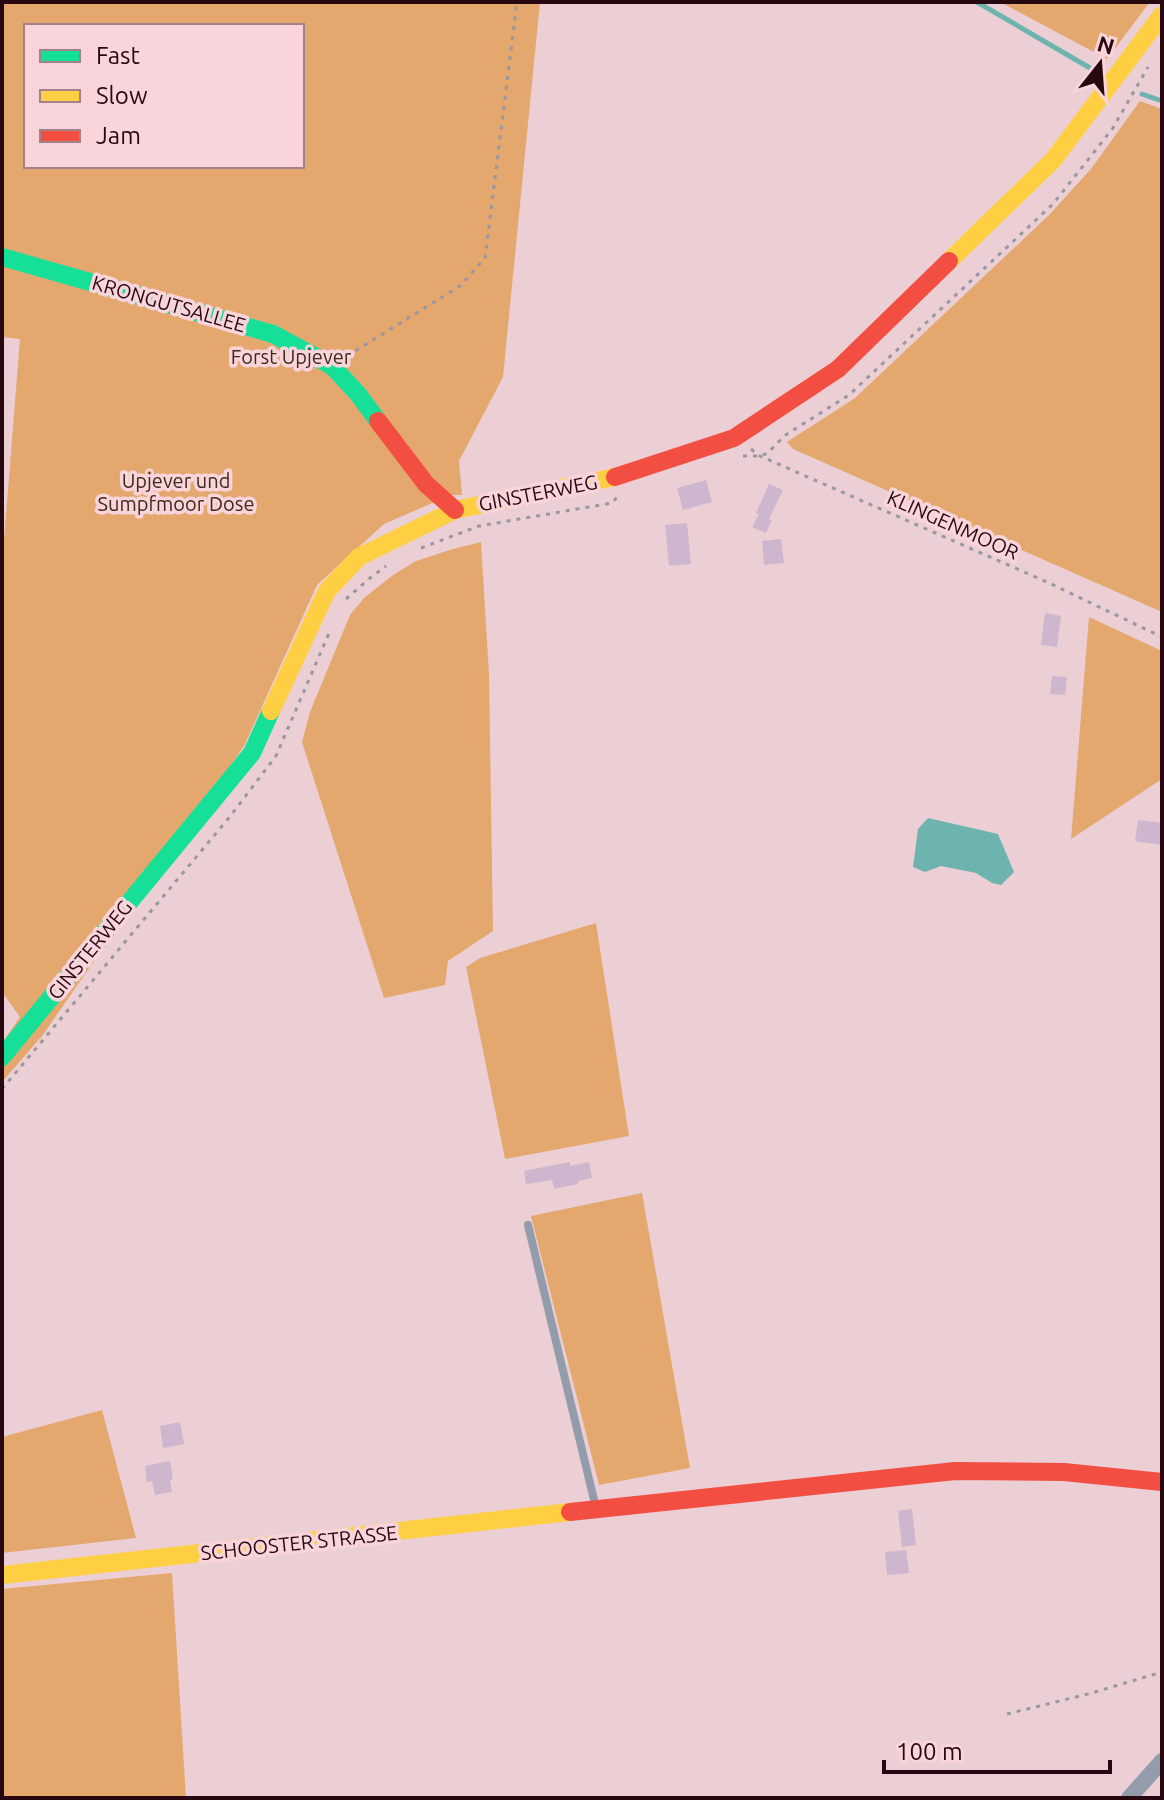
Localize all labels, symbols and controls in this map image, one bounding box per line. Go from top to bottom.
legend [24,24,304,168]
north arrow [1060,24,1140,104]
text: N [1094,30,1118,59]
text: Fast [96,42,140,69]
text: Slow [96,82,148,109]
text: Jam [96,122,141,149]
street label: KRONGUTSALLEE [90,271,249,336]
park label: Forst Upjever [231,345,352,368]
park label: Upjever und Sumpfmoor Dose [98,469,254,515]
street label: GINSTERWEG [477,470,599,515]
street label: KLINGENMOOR [884,485,1022,564]
street label: GINSTERWEG [43,896,136,1004]
street label: SCHOOSTER STRASSE [199,1521,398,1564]
scale bar [884,1724,1110,1774]
text: 100 m [896,1738,963,1765]

